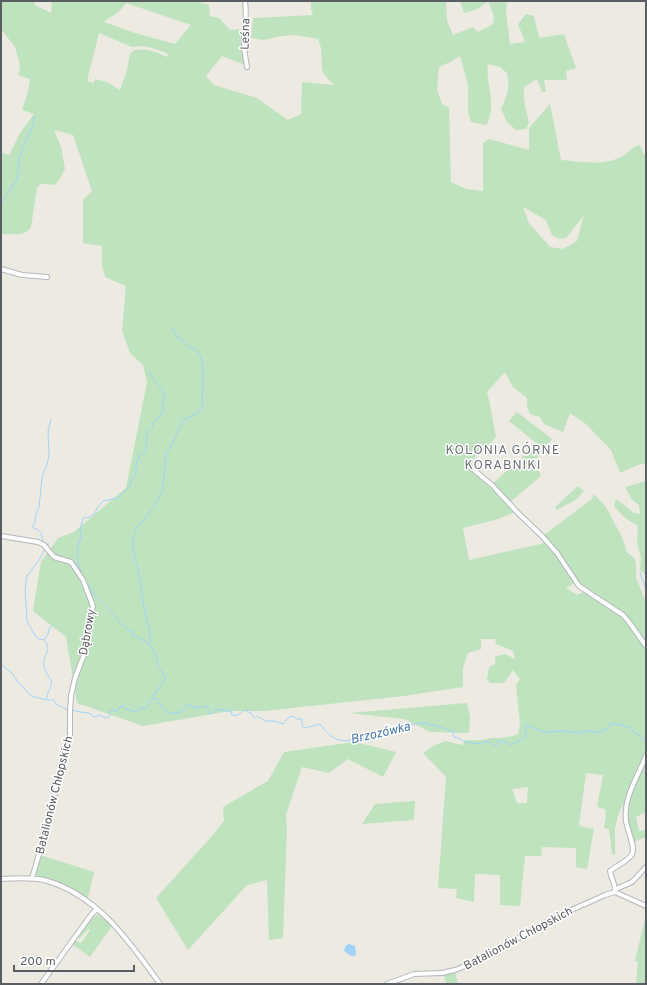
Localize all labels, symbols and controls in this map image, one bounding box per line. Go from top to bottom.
street label: Leśna [237,18,255,50]
district label: KOLONIA GÓRNE KORABNIKI [445,441,561,474]
street label: Dąbrowy [76,608,100,657]
water label: Brzozówka [349,719,412,749]
street label: Batalionów Chłopskich [33,734,77,856]
street label: Batalionów Chłopskich [461,903,576,974]
scale bar [14,947,134,973]
text: 200 m [20,954,56,970]

